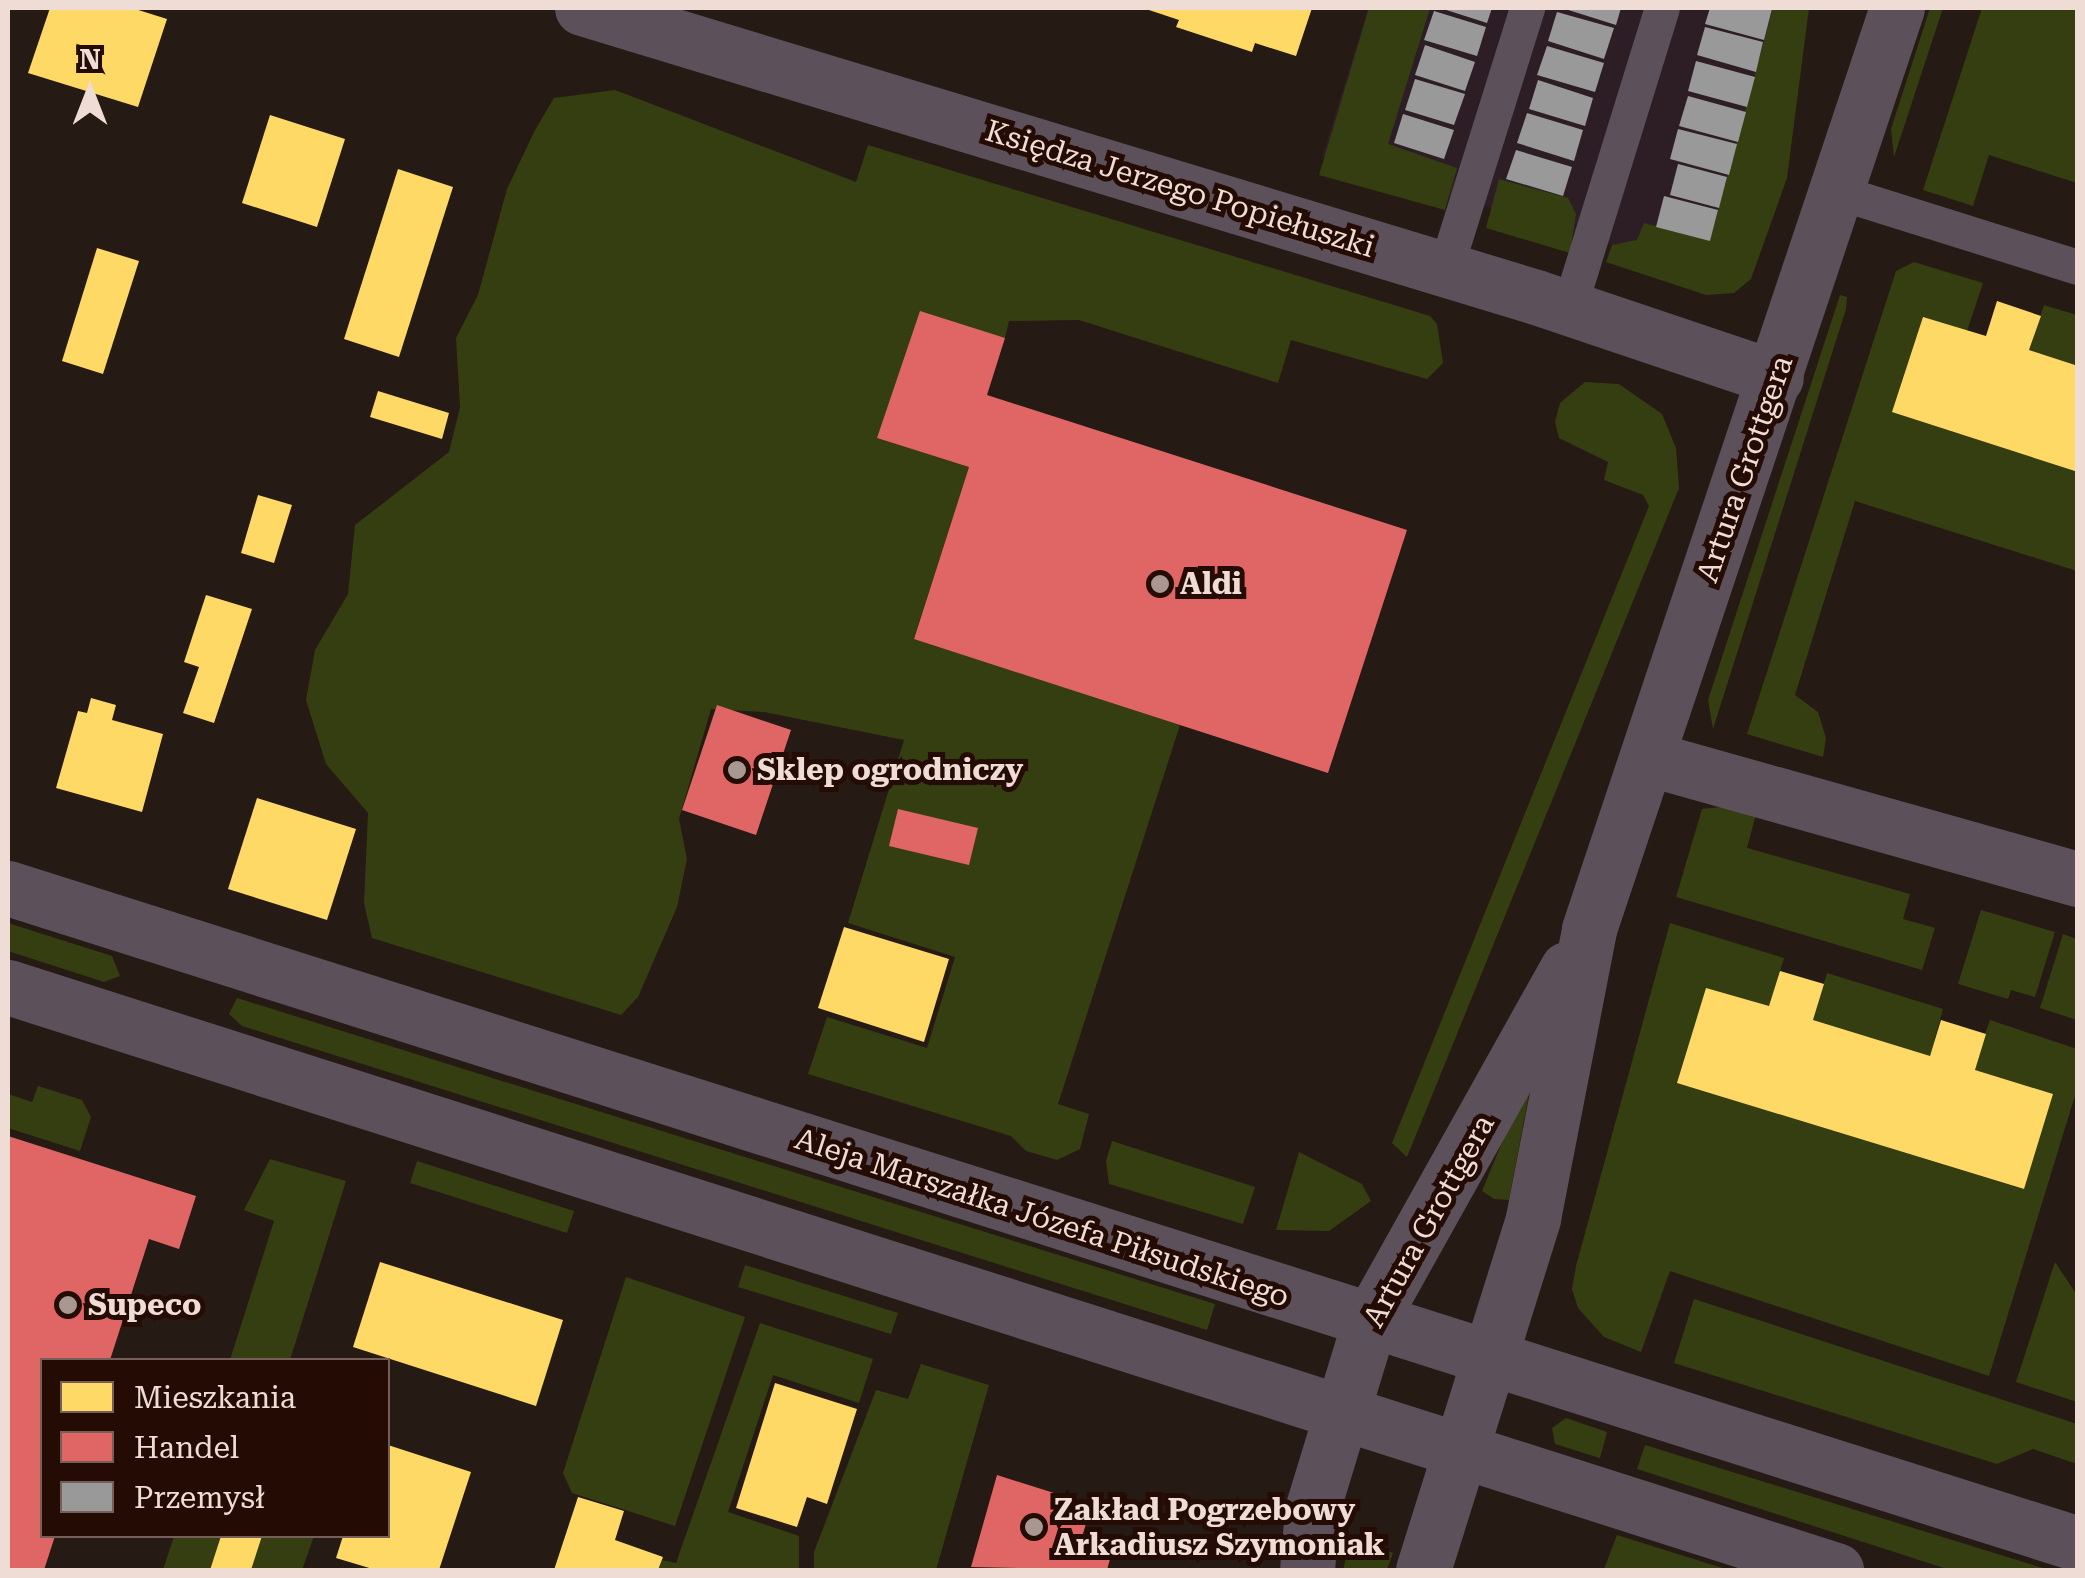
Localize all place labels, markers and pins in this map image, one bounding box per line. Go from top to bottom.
place label: Aldi [1180,566,1242,602]
marker: Aldi [1149,573,1171,595]
place label: Sklep ogrodniczy [757,752,1023,788]
marker: Sklep ogrodniczy [726,759,748,781]
place label: Supeco [88,1287,201,1323]
marker: Supeco [57,1294,79,1316]
place label: Zakład Pogrzebowy Arkadiusz Szymoniak [1054,1492,1385,1562]
marker: Zakład Pogrzebowy Arkadiusz Szymoniak [1023,1516,1045,1538]

